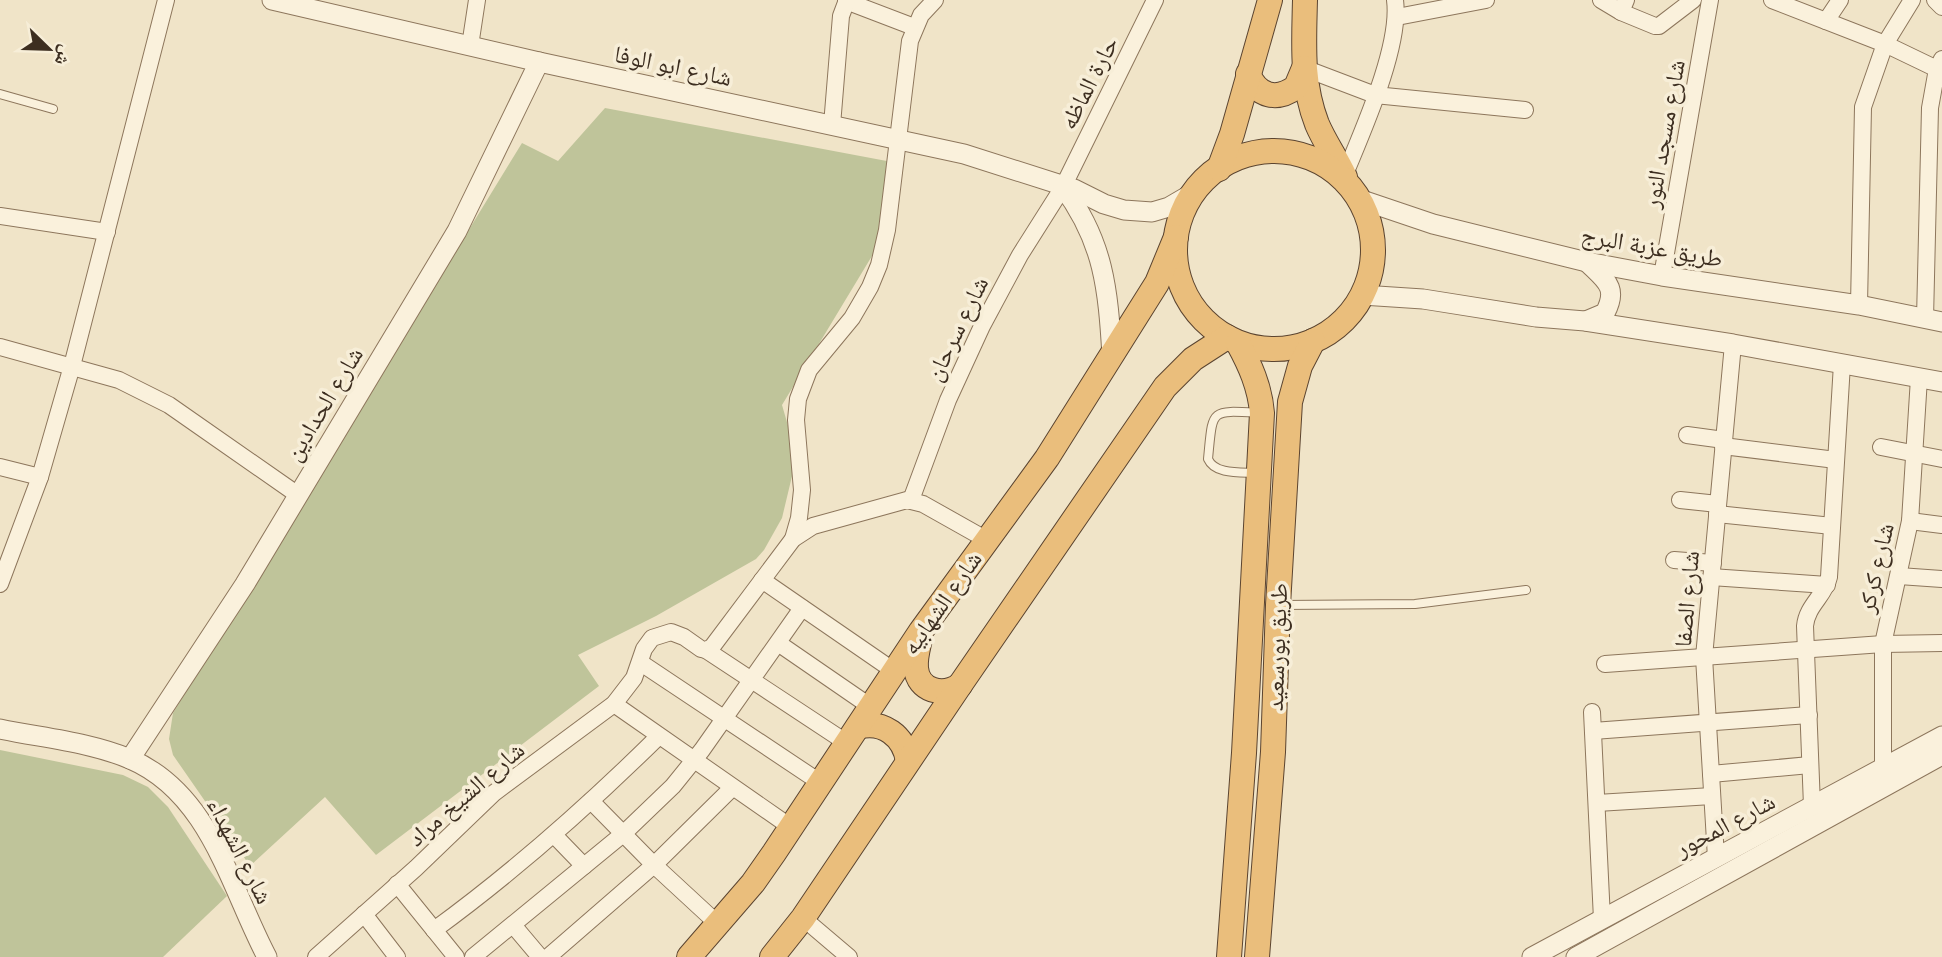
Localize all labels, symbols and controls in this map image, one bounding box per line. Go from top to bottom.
north arrow [14,14,84,84]
street label: حارة الماظه [1054,32,1124,134]
street label: شارع ابو الوفا [611,40,734,93]
text: ش [50,42,79,69]
street label: شارع مسجد النور [1637,58,1692,212]
street label: طريق عزبة البرج [1579,221,1725,274]
street label: شارع سرحان [920,272,995,386]
street label: شارع الحدادين [279,342,370,466]
street label: شارع كركر [1852,521,1901,617]
street label: شارع الشهابيه [896,546,989,661]
street label: شارع الصفا [1669,550,1706,648]
street label: طريق بورسعيد [1261,583,1293,711]
street label: شارع الشيخ مراد [402,736,531,853]
street label: شارع المحور [1669,787,1780,864]
street label: شارع الشهداء [200,793,279,909]

